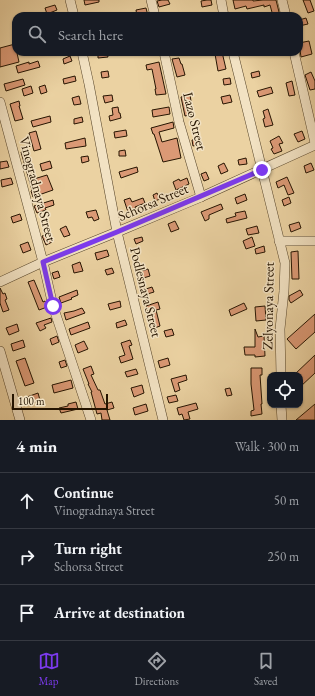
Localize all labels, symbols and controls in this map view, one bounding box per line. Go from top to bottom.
search box [12,12,303,56]
icon: search [26,23,48,45]
text: Search here [58,25,123,44]
street label: Lazo Street [179,90,211,153]
street label: Vinogradnaya Street [15,134,61,244]
route end [253,161,271,179]
street label: Schorsa Street [115,179,191,225]
street label: Podlesnaya Street [126,245,166,340]
street label: Zelyonaya Street [258,261,278,350]
route start [44,297,62,315]
map controls [267,372,303,408]
button: locate [267,372,303,408]
scale bar [12,392,108,411]
text: 100 m [18,394,45,408]
text: 4 min [16,435,57,457]
text: Walk · 300 m [235,438,299,455]
text: Continue [54,483,114,502]
icon: ahead [16,490,38,512]
text: 50 m [274,492,299,509]
text: Vinogradnaya Street [54,502,155,519]
text: Turn right [54,539,122,558]
icon: right [16,546,38,568]
text: 250 m [268,548,299,565]
text: Schorsa Street [54,558,123,575]
icon: arrive [16,602,38,624]
text: Arrive at destination [54,603,185,622]
tab: Map [38,650,60,688]
tab: Directions [135,650,179,688]
tab: Saved [254,650,277,688]

